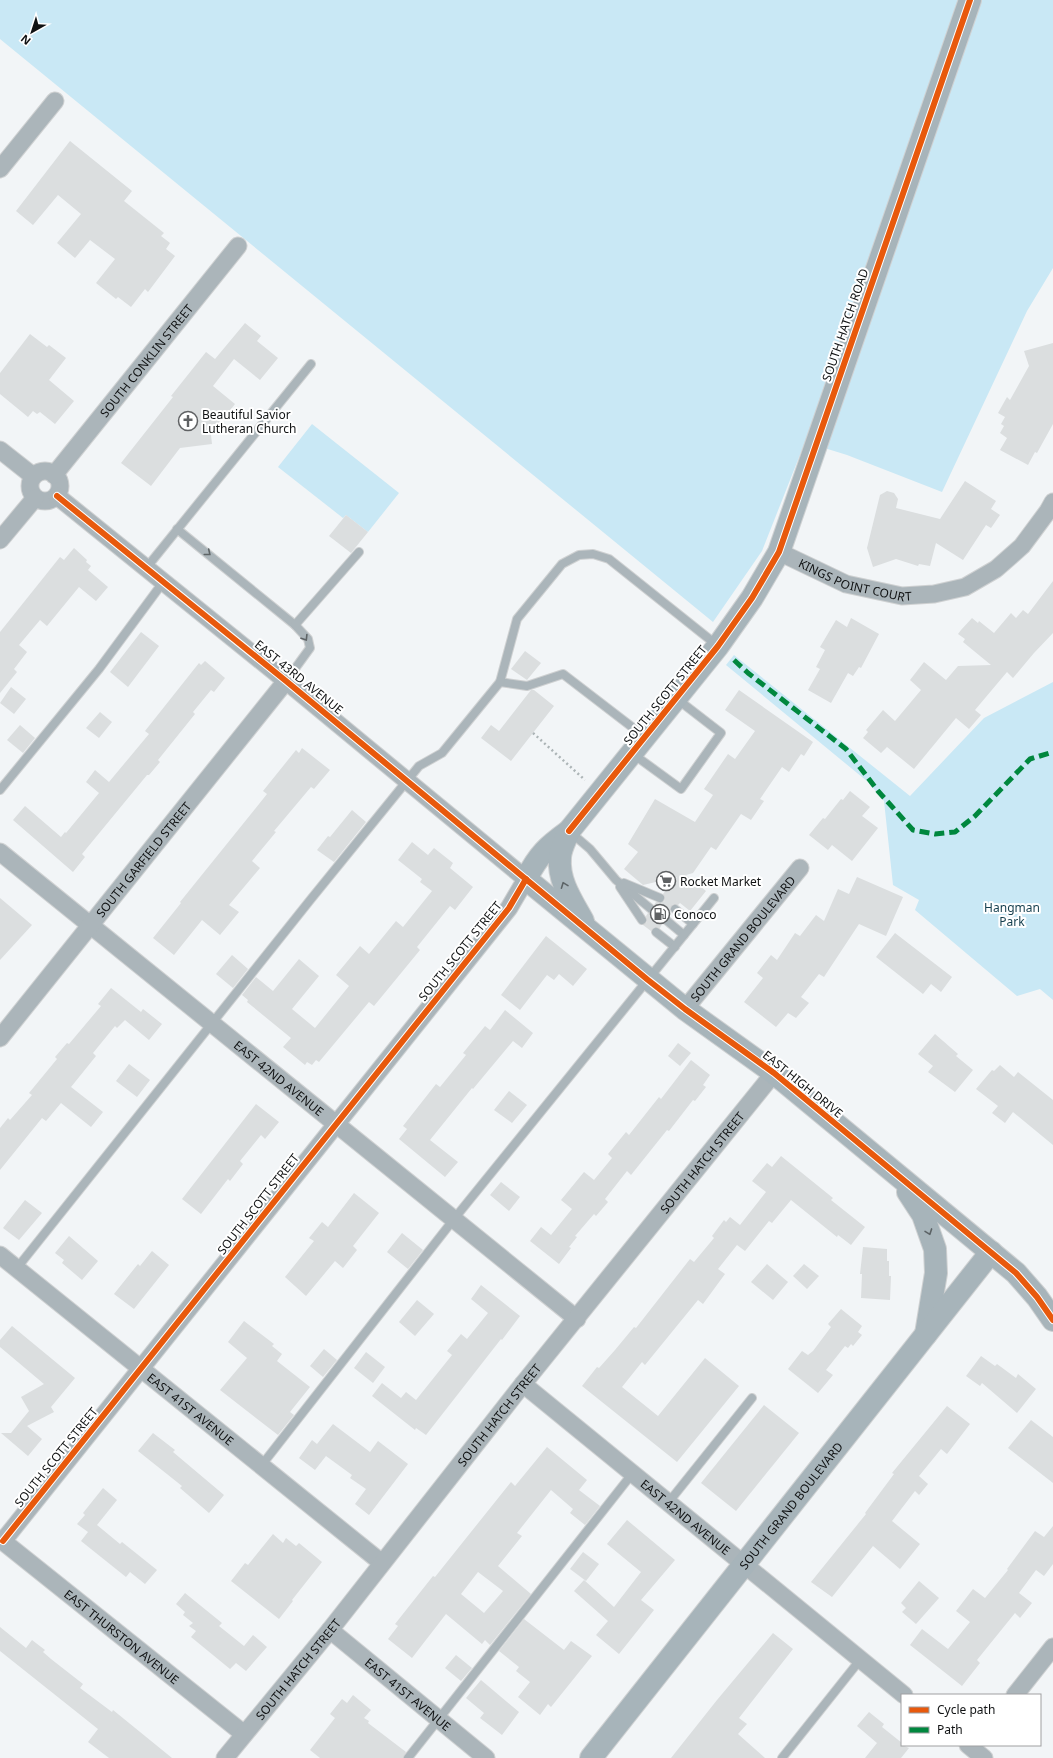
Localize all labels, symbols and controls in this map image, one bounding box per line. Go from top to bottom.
north arrow [12,12,52,52]
text: N [17,32,34,49]
street label: SOUTH HATCH ROAD [818,266,872,384]
street label: SOUTH CONKLIN STREET [96,300,197,420]
place label: Beautiful Savior Lutheran Church [202,406,297,437]
church icon: Beautiful Savior Lutheran Church [177,410,199,432]
one-way arrow [203,549,210,556]
street label: KINGS POINT COURT [796,554,913,605]
one-way arrow [301,634,308,641]
street label: EAST 43RD AVENUE [251,636,347,718]
street label: SOUTH SCOTT STREET [619,641,711,748]
street label: SOUTH GARFIELD STREET [92,798,195,921]
supermarket icon: Rocket Market [655,870,677,892]
street label: SOUTH GRAND BOULEVARD [686,872,799,1005]
place label: Rocket Market [680,873,762,890]
one-way arrow [561,882,569,889]
street label: SOUTH SCOTT STREET [414,897,506,1004]
park label: Hangman Park [984,899,1040,930]
fuel station icon: Conoco [649,903,671,925]
place label: Conoco [674,906,717,923]
street label: EAST 42ND AVENUE [230,1036,328,1119]
street label: EAST HIGH DRIVE [759,1046,847,1122]
street label: SOUTH HATCH STREET [656,1108,748,1217]
street label: SOUTH SCOTT STREET [213,1150,303,1258]
one-way arrow [925,1228,933,1235]
street label: SOUTH HATCH STREET [453,1360,545,1470]
street label: EAST 41ST AVENUE [144,1369,238,1449]
street label: SOUTH SCOTT STREET [10,1403,102,1510]
street label: SOUTH GRAND BOULEVARD [735,1438,846,1573]
street label: EAST 42ND AVENUE [637,1475,734,1559]
street label: EAST THURSTON AVENUE [61,1585,183,1688]
street label: SOUTH HATCH STREET [251,1615,345,1723]
street label: EAST 41ST AVENUE [361,1654,455,1734]
legend [901,1694,1041,1746]
text: Cycle path [937,1701,995,1718]
text: Path [937,1721,963,1738]

